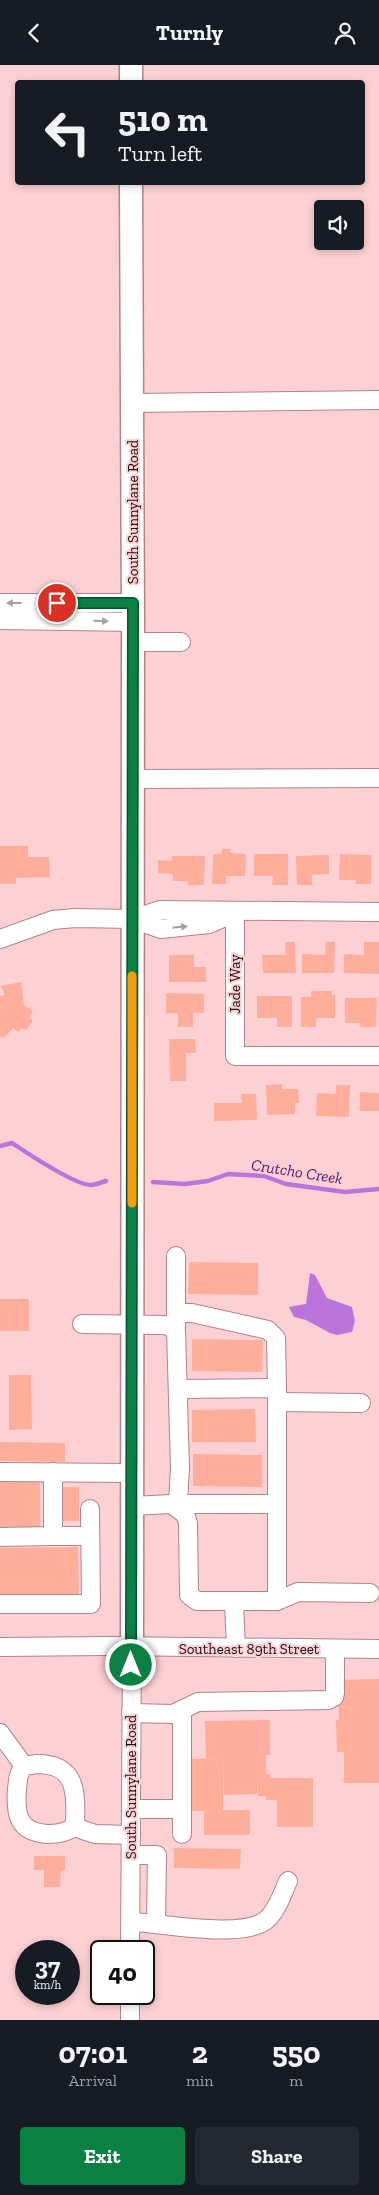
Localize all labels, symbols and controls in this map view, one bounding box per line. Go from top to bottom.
icon: back [20,19,48,47]
text: Turnly [156,19,223,46]
icon: person [331,19,359,47]
text: 510 m [118,98,208,140]
icon: left [35,100,100,165]
text: Turn left [118,140,202,167]
map controls [314,200,364,250]
button: sound [314,200,364,250]
street label: South Sunnylane Road [124,439,142,584]
pin [36,582,78,624]
icon: arrive [43,589,71,617]
one-way arrow [6,599,22,607]
one-way arrow [93,617,109,625]
one-way arrow [172,923,188,931]
street label: Jade Way [226,954,244,1014]
water label: Crutcho Creek [250,1155,344,1188]
position arrow [104,1638,156,1690]
street label: Southeast 89th Street [179,1640,320,1658]
street label: South Sunnylane Road [122,1714,140,1859]
speed limit sign: 40 [90,1940,155,2005]
text: 37 [35,1951,60,1981]
text: km/h [34,1978,61,1992]
text: 07:01 [58,2035,127,2071]
text: 2 [192,2035,208,2071]
text: 550 [272,2035,321,2071]
text: Arrival [69,2071,117,2090]
text: min [186,2071,213,2090]
text: m [289,2071,303,2090]
button: Exit [20,2127,185,2185]
button: Share [195,2127,359,2185]

